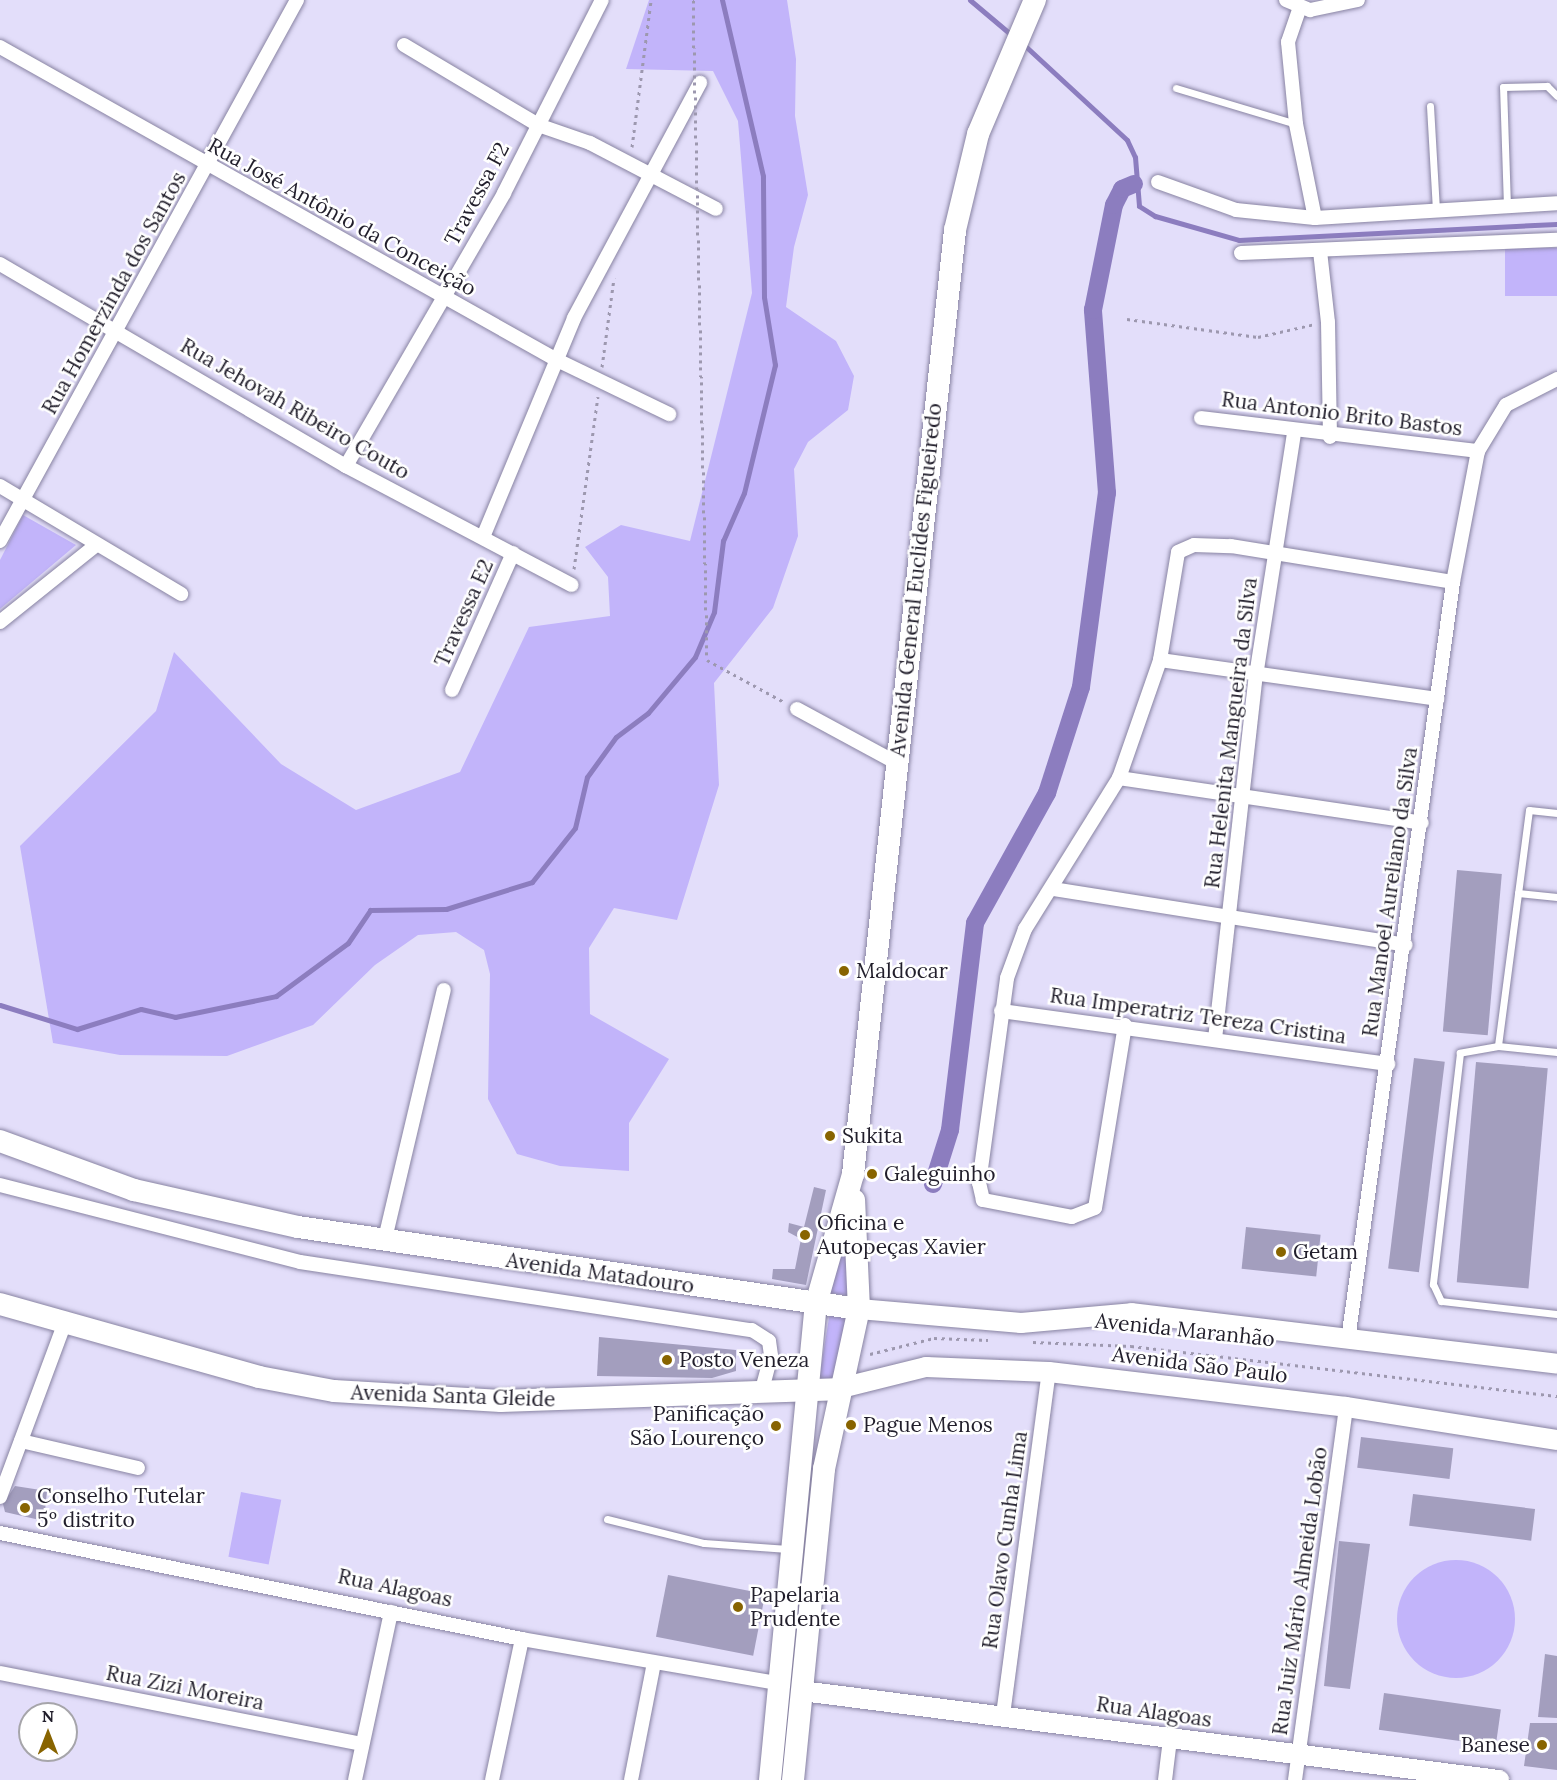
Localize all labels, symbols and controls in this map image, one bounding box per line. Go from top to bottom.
street label: Rua José Antônio da Conceição [204,133,480,301]
street label: Travessa F2 [439,138,515,250]
street label: Rua Homerzinda dos Santos [37,167,191,419]
street label: Rua Jehovah Ribeiro Couto [176,333,414,485]
street label: Rua Antonio Brito Bastos [1220,387,1464,441]
street label: Avenida General Euclides Figueiredo [885,402,947,758]
street label: Travessa E2 [429,555,499,671]
street label: Rua Helenita Mangueira da Silva [1199,576,1263,890]
street label: Rua Manoel Aureliano da Silva [1357,746,1423,1038]
place label: Maldocar [856,958,948,984]
marker: Maldocar [837,964,851,978]
street label: Rua Imperatriz Tereza Cristina [1048,983,1348,1049]
place label: Sukita [842,1123,903,1149]
marker: Sukita [823,1129,837,1143]
place label: Galeguinho [884,1161,996,1187]
marker: Galeguinho [865,1167,879,1181]
place label: Oficina e Autopeças Xavier [817,1210,986,1260]
marker: Oficina e Autopeças Xavier [798,1228,812,1242]
place label: Getam [1293,1239,1358,1265]
marker: Getam [1274,1245,1288,1259]
street label: Avenida Matadouro [504,1247,696,1299]
street label: Avenida Maranhão [1094,1308,1276,1352]
street label: Avenida São Paulo [1111,1342,1289,1388]
place label: Posto Veneza [679,1347,809,1373]
marker: Posto Veneza [660,1353,674,1367]
street label: Avenida Santa Gleide [350,1380,556,1412]
place label: Panificação São Lourenço [630,1401,764,1451]
place label: Pague Menos [863,1412,993,1438]
marker: Pague Menos [844,1418,858,1432]
marker: Panificação São Lourenço [769,1419,783,1433]
street label: Rua Olavo Cunha Lima [977,1429,1033,1651]
street label: Rua Juiz Mário Almeida Lobão [1267,1445,1333,1737]
place label: Conselho Tutelar 5º distrito [37,1483,205,1533]
marker: Conselho Tutelar 5º distrito [18,1501,32,1515]
street label: Rua Alagoas [336,1564,454,1612]
place label: Papelaria Prudente [750,1582,840,1632]
marker: Papelaria Prudente [731,1600,745,1614]
street label: Rua Zizi Moreira [104,1660,266,1716]
street label: Rua Alagoas [1095,1691,1213,1733]
north arrow [18,1702,78,1762]
text: N [42,1706,54,1726]
place label: Banese [1461,1732,1530,1758]
marker: Banese [1535,1738,1549,1752]

